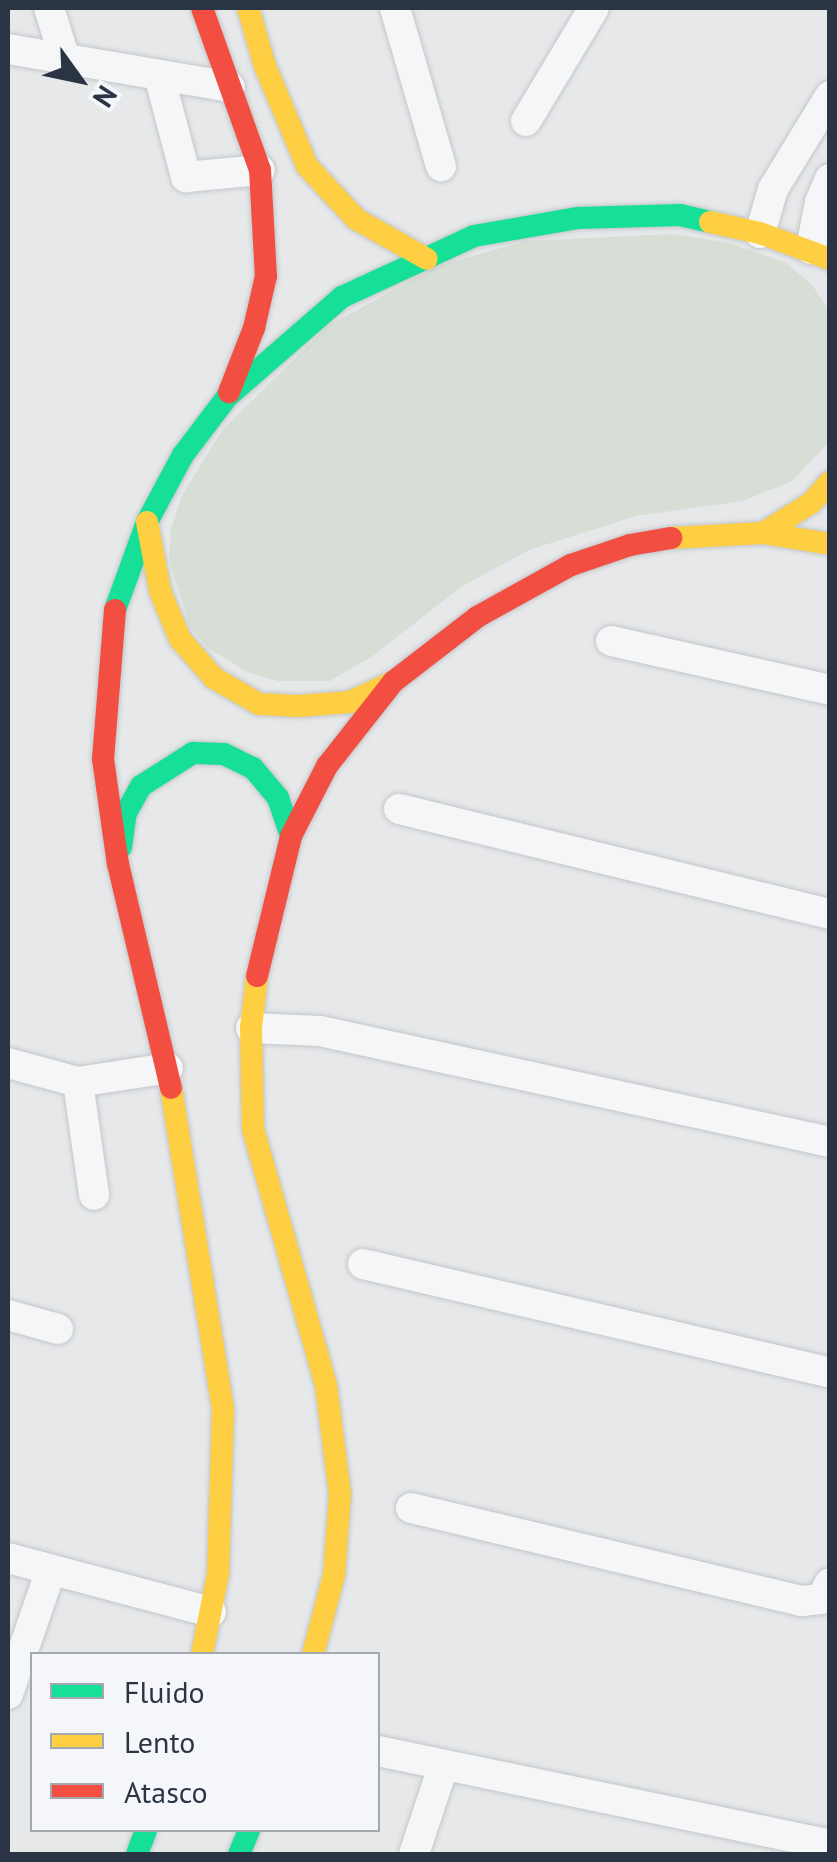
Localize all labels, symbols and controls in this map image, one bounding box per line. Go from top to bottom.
north arrow [30,30,130,130]
text: N [85,79,126,114]
legend [30,1652,380,1832]
text: Fluido [124,1672,205,1711]
text: Lento [124,1722,195,1761]
text: Atasco [124,1772,208,1811]

